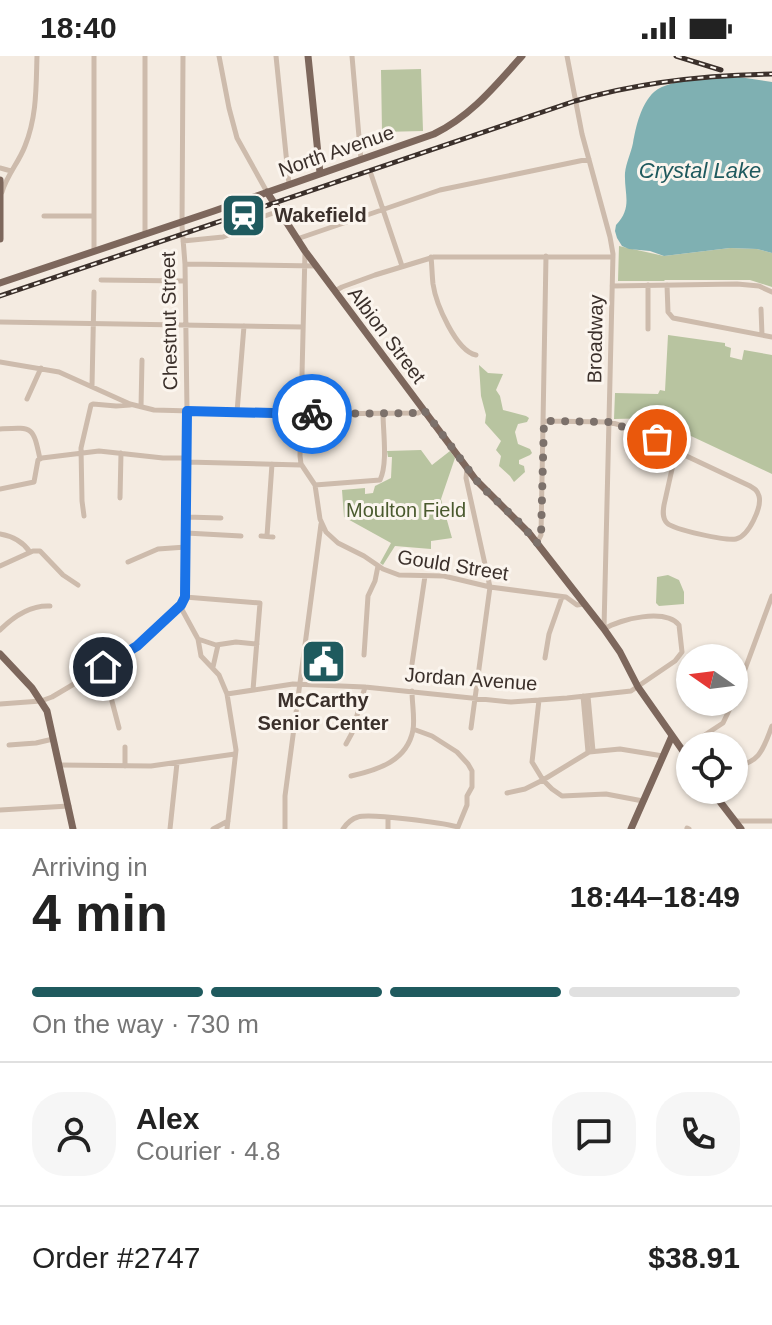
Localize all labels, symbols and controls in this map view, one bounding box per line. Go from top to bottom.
text: 18:40 [40,11,117,44]
street label: North Avenue [275,121,397,181]
water label: Crystal Lake [639,158,761,183]
station icon: Wakefield [219,191,267,239]
place label: Wakefield [274,204,367,226]
street label: Chestnut Street [157,251,181,391]
street label: Albion Street [344,283,431,388]
street label: Broadway [583,294,607,384]
courier [272,374,352,454]
icon: bike [290,392,334,436]
pin [623,405,691,473]
icon: bag [635,417,679,461]
park label: Moulton Field [346,499,466,521]
street label: Gould Street [396,545,511,585]
pin [69,633,137,701]
public building icon: McCarthy Senior Center [299,637,347,685]
north arrow [676,644,748,716]
map controls [676,644,748,804]
icon: home [81,645,125,689]
street label: Jordan Avenue [404,663,538,695]
place label: McCarthy Senior Center [257,689,389,734]
button: locate [676,732,748,804]
text: Arriving in [32,852,148,882]
text: 18:44–18:49 [570,880,740,913]
text: 4 min [32,884,168,942]
text: On the way · 730 m [32,1009,259,1039]
button: person [32,1092,116,1176]
button: chat [552,1092,636,1176]
button: phone [656,1092,740,1176]
text: Alex [136,1102,199,1135]
text: Courier · 4.8 [136,1136,281,1166]
text: Order #2747 [32,1241,200,1274]
text: $38.91 [648,1241,740,1274]

